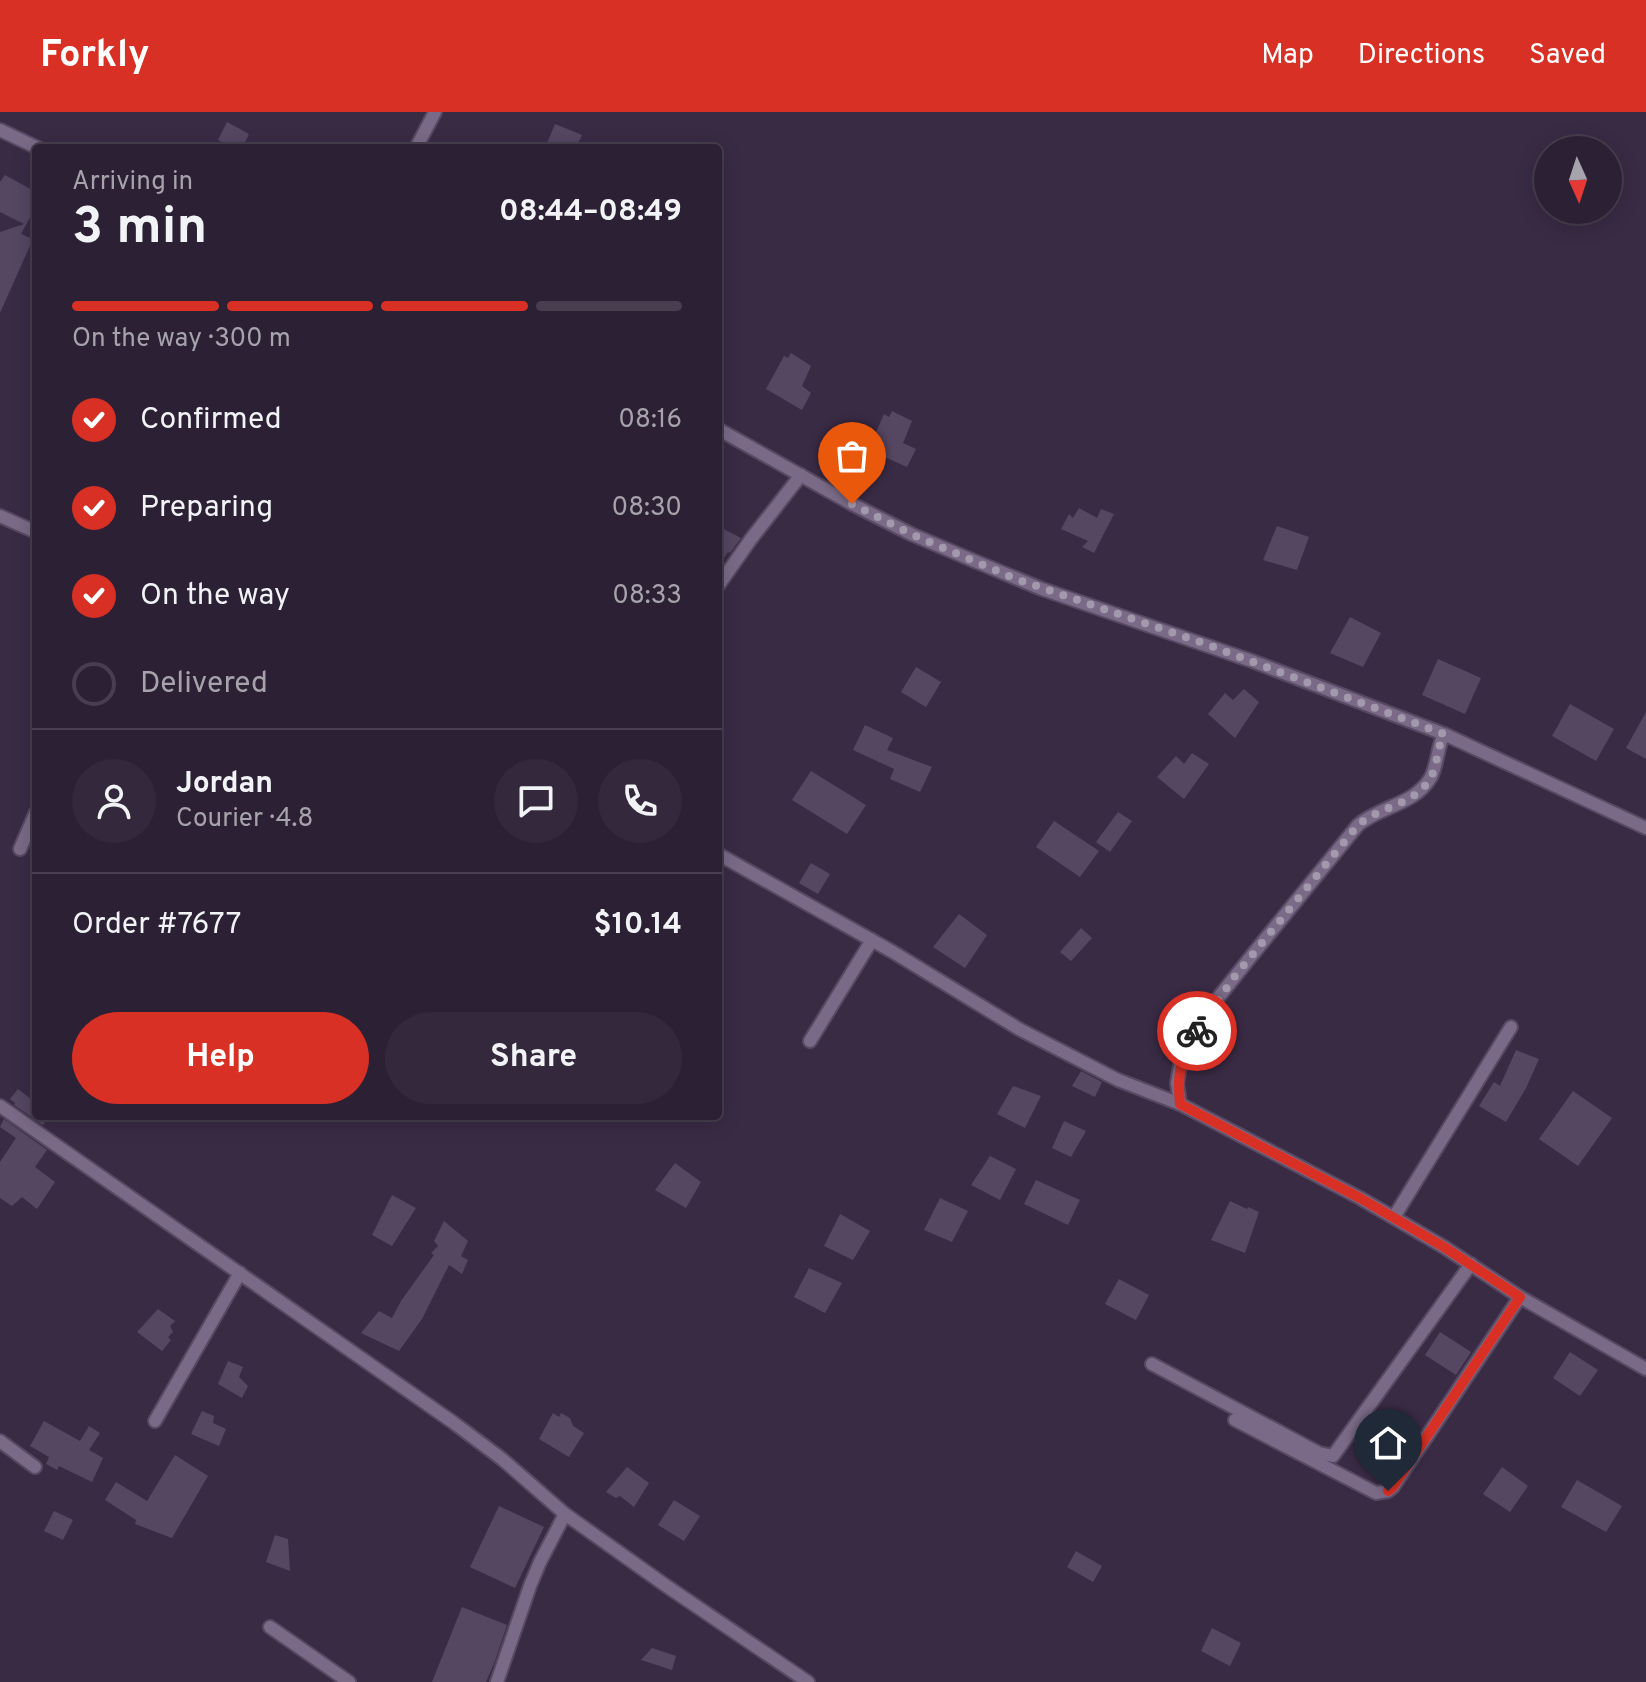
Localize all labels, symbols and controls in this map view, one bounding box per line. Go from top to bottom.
text: Forkly [40,32,150,81]
text: Map [1261,38,1314,74]
text: Directions [1358,38,1485,74]
text: Saved [1529,38,1606,74]
north arrow [1534,136,1622,224]
map controls [1534,136,1622,224]
text: Arriving in [72,166,193,199]
text: 08:44–08:49 [499,194,682,231]
text: 3 min [72,196,207,262]
text: On the way · 300 m [72,323,291,356]
icon: check [72,398,116,442]
text: Confirmed [140,402,282,439]
text: 08:16 [618,404,682,437]
pin [818,422,886,504]
icon: bag [830,434,874,478]
icon: check [72,486,116,530]
text: Preparing [140,490,273,527]
text: 08:30 [611,492,682,525]
icon: check [72,574,116,618]
text: On the way [140,578,290,615]
text: 08:33 [612,580,682,613]
text: Delivered [140,666,268,703]
button: person [72,759,156,843]
button: chat [494,759,578,843]
button: phone [598,759,682,843]
text: Jordan [176,766,273,803]
text: Courier · 4.8 [176,803,313,836]
text: Order #7677 [72,907,241,944]
text: $10.14 [594,907,682,944]
courier [1157,991,1237,1071]
icon: bike [1175,1009,1219,1053]
button: Help [72,1012,369,1104]
button: Share [385,1012,682,1104]
pin [1354,1409,1422,1491]
icon: home [1366,1421,1410,1465]

